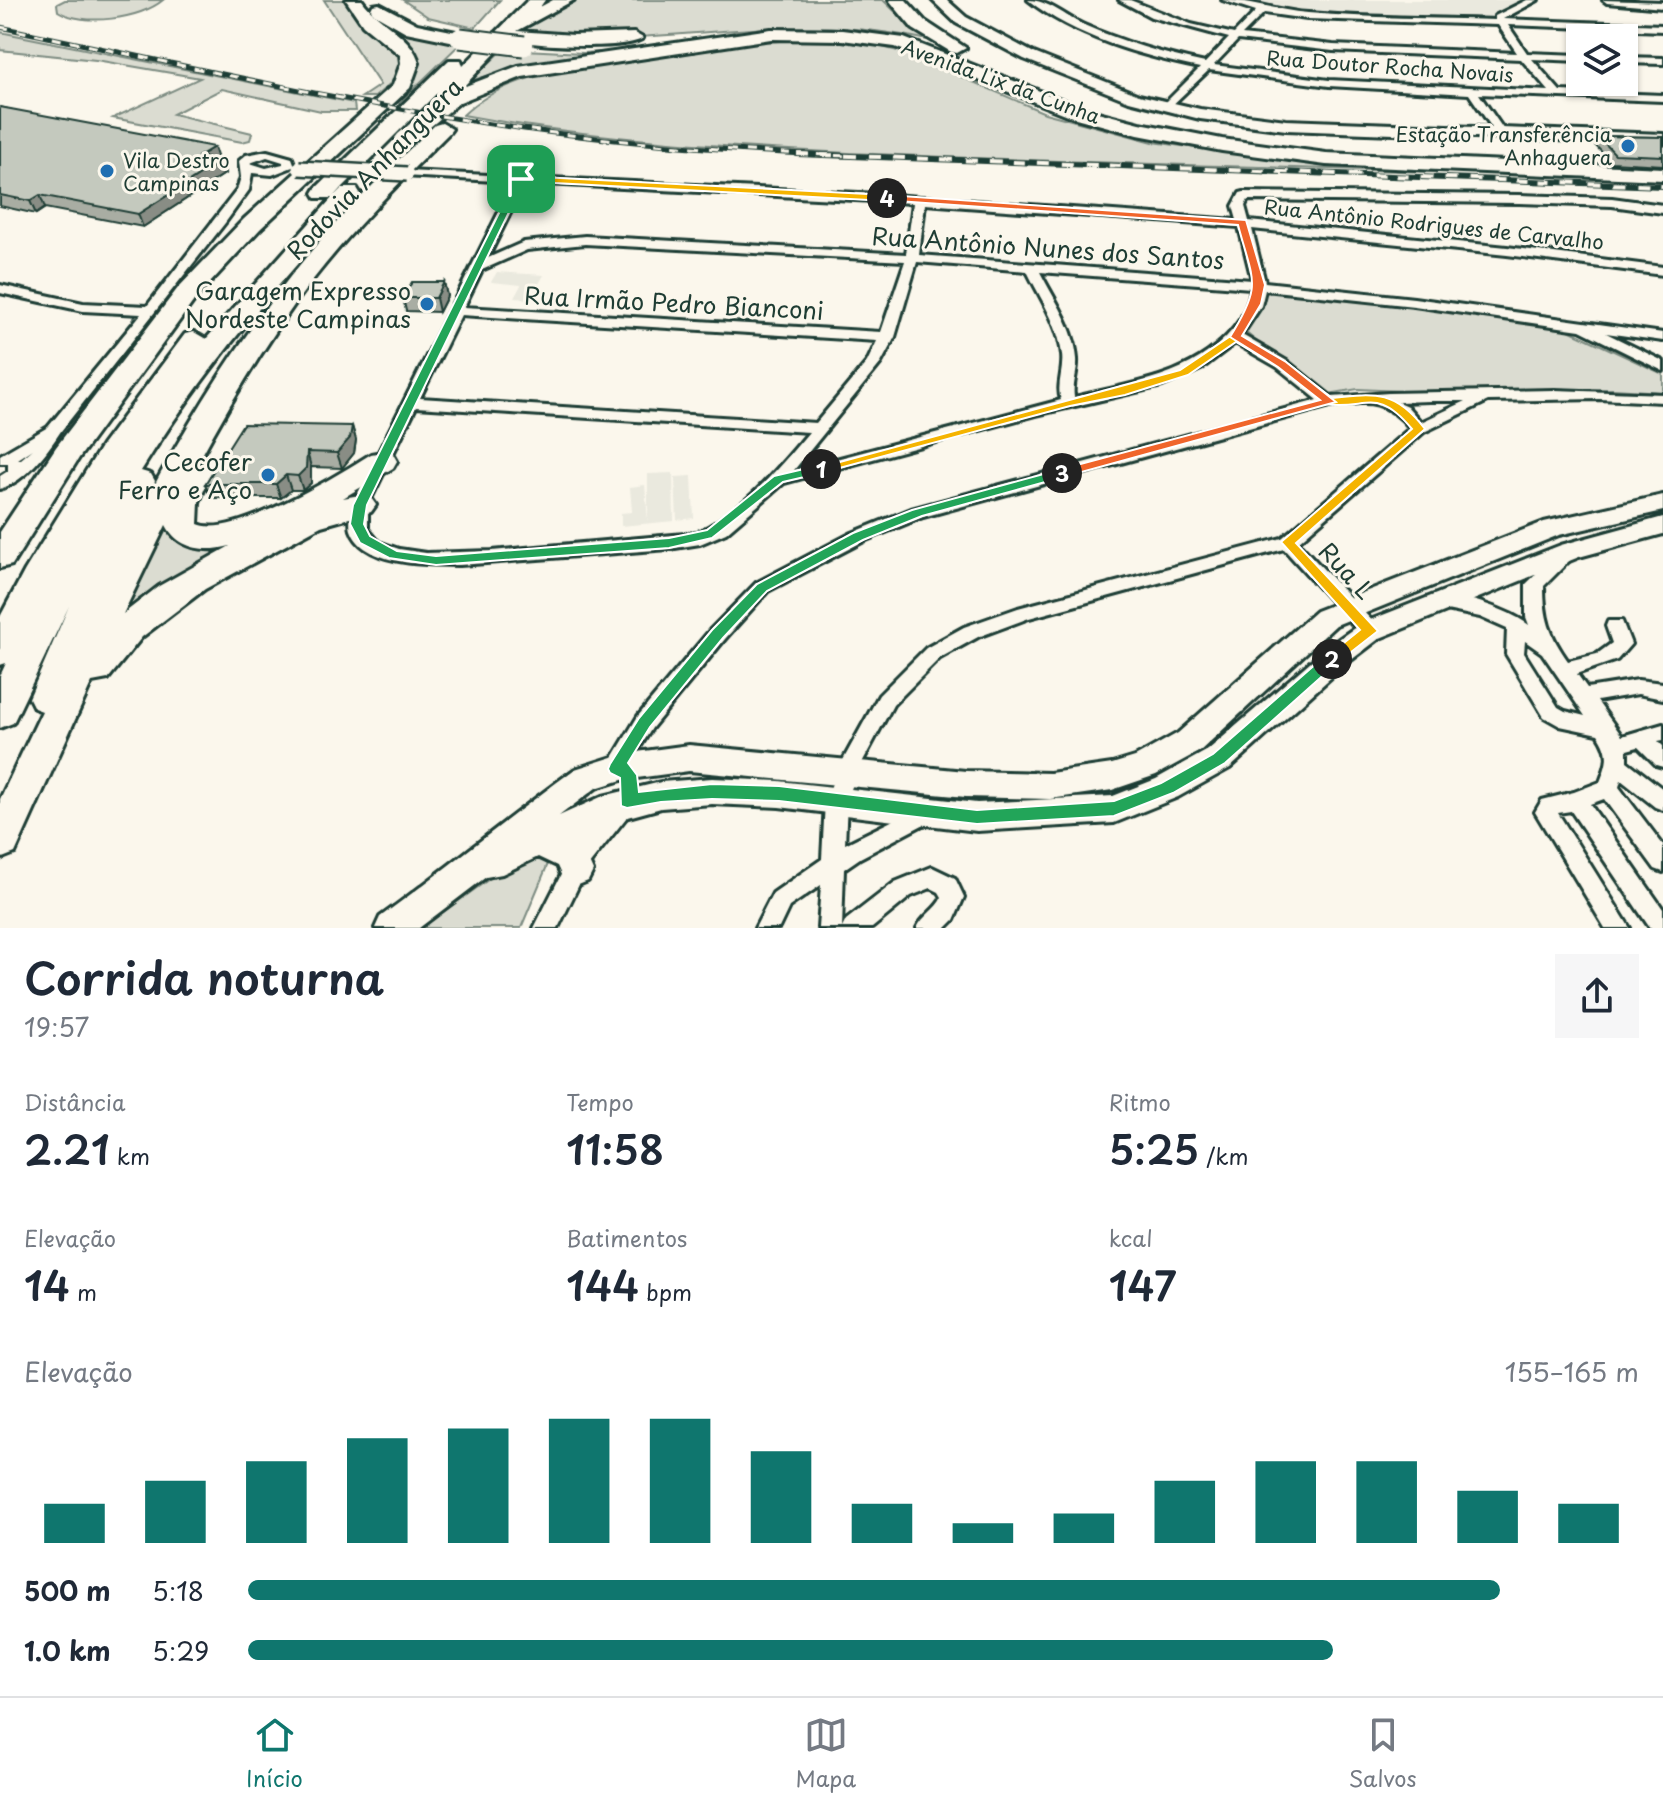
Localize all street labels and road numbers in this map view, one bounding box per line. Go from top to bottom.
street label: Avenida Lix da Cunha [898,31,1105,131]
street label: Rua Doutor Rocha Novais [1265,42,1515,90]
street label: Rodovia Anhanguera [277,69,471,267]
street label: Rua Antônio Rodrigues de Carvalho [1263,191,1605,257]
street label: Rua Antônio Nunes dos Santos [871,217,1225,277]
street label: Rua Irmão Pedro Bianconi [523,276,825,328]
street label: Rua L [1311,533,1383,607]

